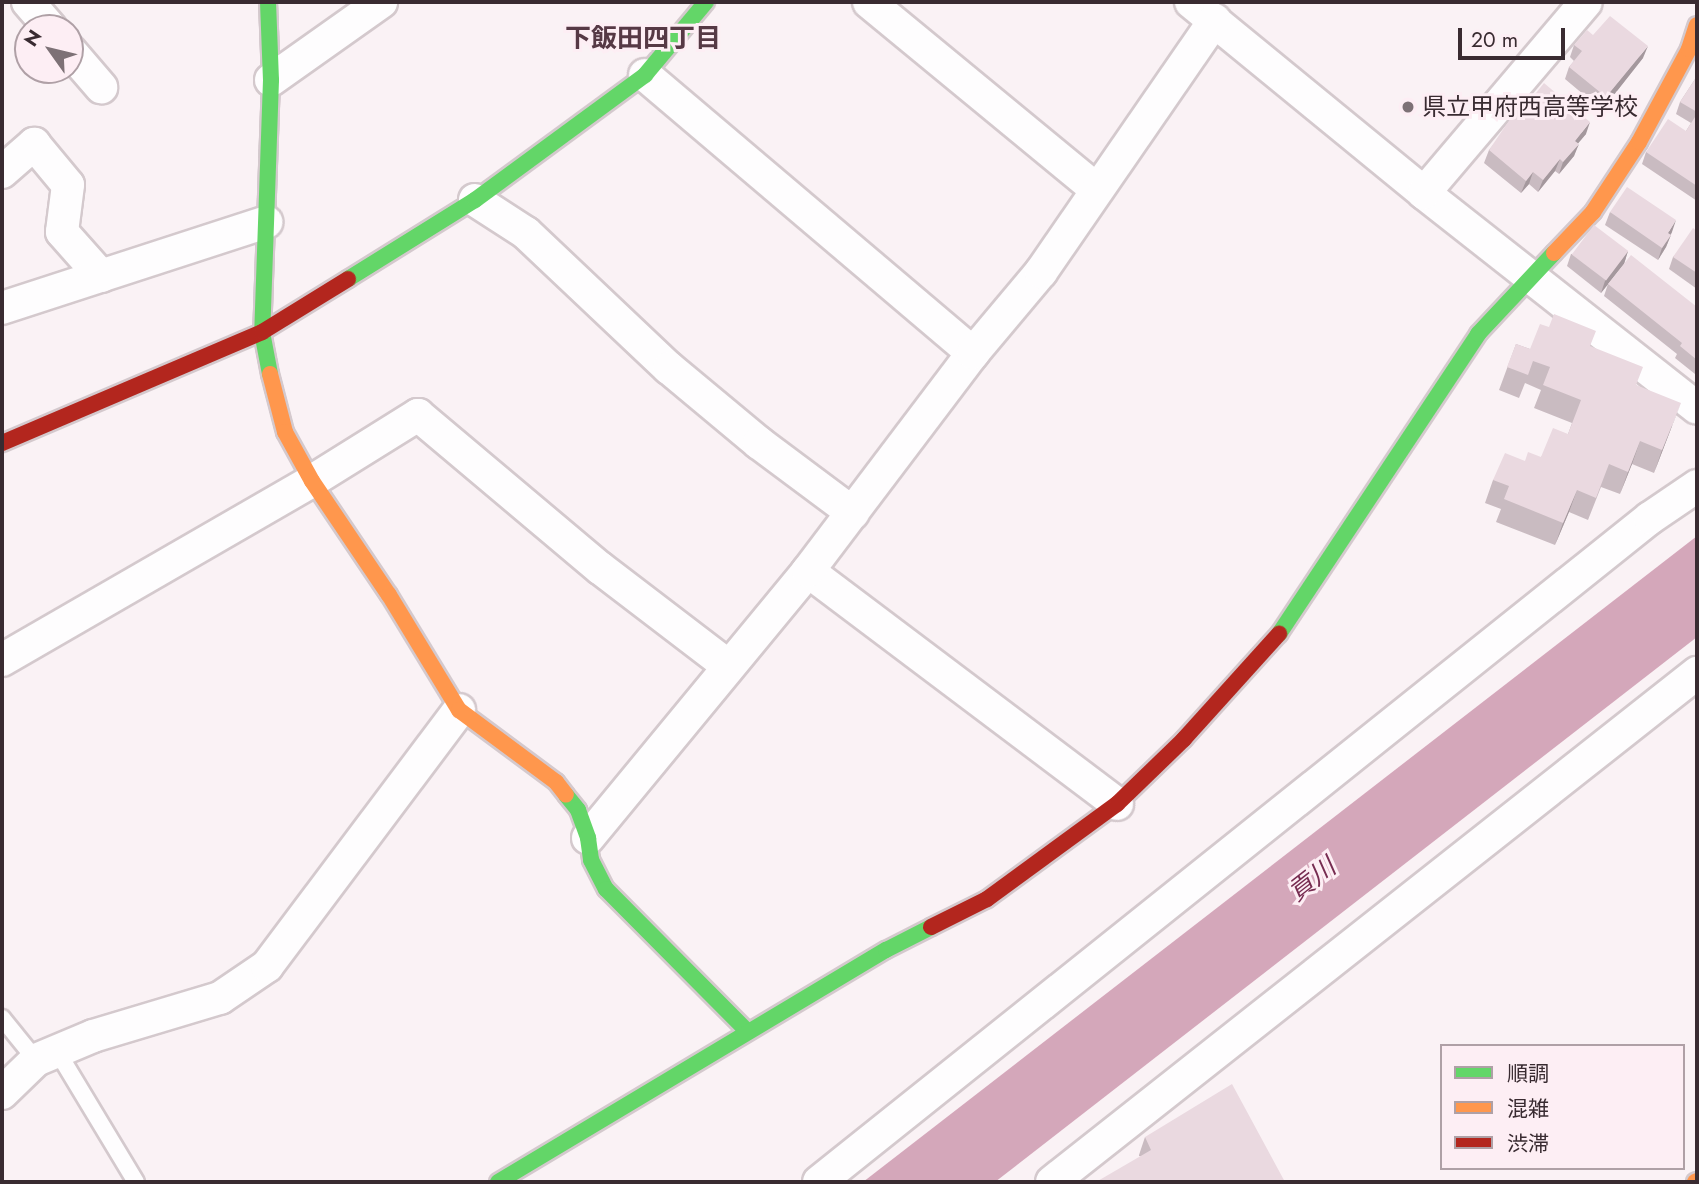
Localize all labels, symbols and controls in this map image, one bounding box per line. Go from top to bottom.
north arrow [14,14,84,84]
scale bar [1461,14,1568,58]
district label: 下飯田四丁目 [565,23,721,55]
text: N [17,24,48,52]
text: 20 m [1471,25,1518,55]
place label: 県立甲府西高等学校 [1422,93,1638,121]
marker: 県立甲府西高等学校 [1400,99,1416,115]
water label: 貢川 [1282,852,1342,908]
legend [1440,1044,1685,1170]
text: 順調 [1507,1059,1549,1089]
text: 混雑 [1507,1094,1549,1124]
text: 渋滞 [1507,1129,1549,1159]

